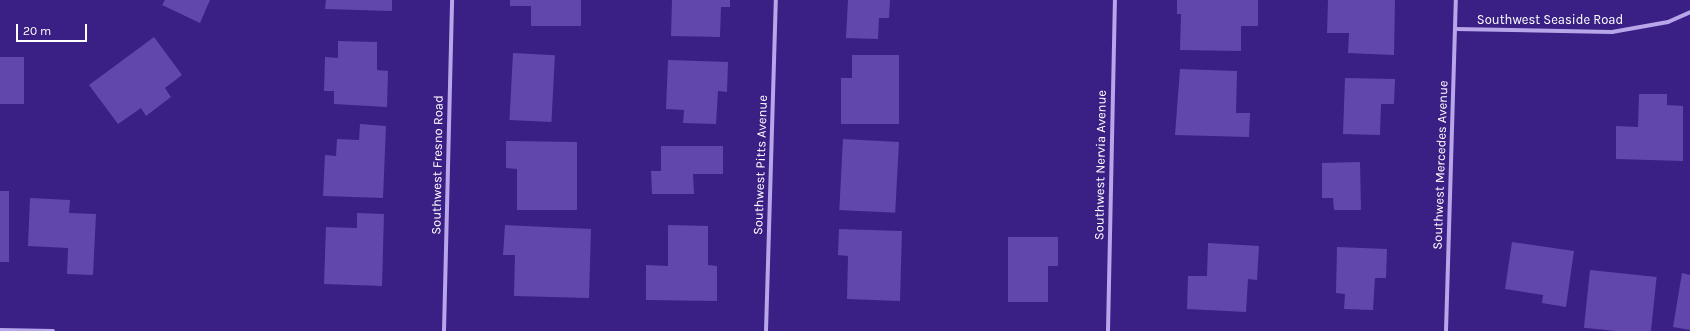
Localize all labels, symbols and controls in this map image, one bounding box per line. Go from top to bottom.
street label: Southwest Seaside Road [1477,12,1623,28]
scale bar [18,16,89,42]
text: 20 m [23,24,51,38]
street label: Southwest Mercedes Avenue [1430,80,1452,250]
street label: Southwest Nervia Avenue [1092,90,1110,240]
street label: Southwest Fresno Road [429,95,447,235]
street label: Southwest Pitts Avenue [751,95,771,235]

